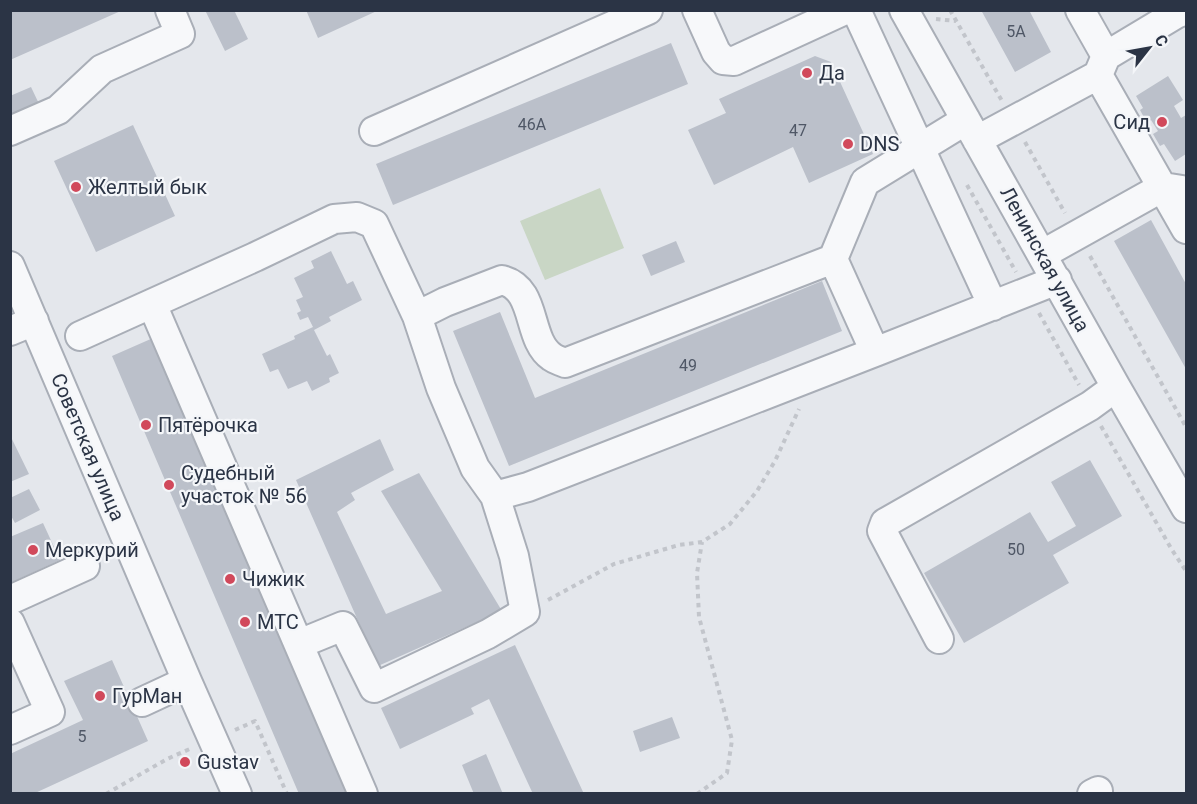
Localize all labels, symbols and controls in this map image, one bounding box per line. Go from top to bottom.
north arrow [1119,18,1179,78]
house number: 5А [1006,22,1026,41]
text: С [1151,31,1172,50]
place label: Да [819,61,845,85]
marker: Да [800,66,814,80]
place label: Сид [1113,110,1150,134]
house number: 46А [518,115,547,134]
marker: Сид [1155,115,1169,129]
house number: 47 [789,121,807,140]
place label: DNS [860,132,899,156]
marker: DNS [841,137,855,151]
place label: Желтый бык [88,175,207,199]
marker: Желтый бык [69,180,83,194]
street label: Ленинская улица [995,182,1095,336]
house number: 49 [679,356,697,375]
street label: Советская улица [46,369,130,525]
place label: Пятёрочка [158,413,258,437]
marker: Пятёрочка [139,418,153,432]
place label: Судебный участок № 56 [181,461,307,508]
marker: Судебный участок № 56 [162,478,176,492]
place label: Меркурий [45,538,139,562]
house number: 50 [1007,540,1025,559]
marker: Меркурий [26,543,40,557]
place label: Чижик [242,567,305,591]
marker: Чижик [223,572,237,586]
place label: МТС [257,610,299,634]
marker: МТС [238,615,252,629]
place label: ГурМан [112,684,182,708]
marker: ГурМан [93,689,107,703]
house number: 5 [78,727,87,746]
place label: Gustav [197,750,259,774]
marker: Gustav [178,755,192,769]

